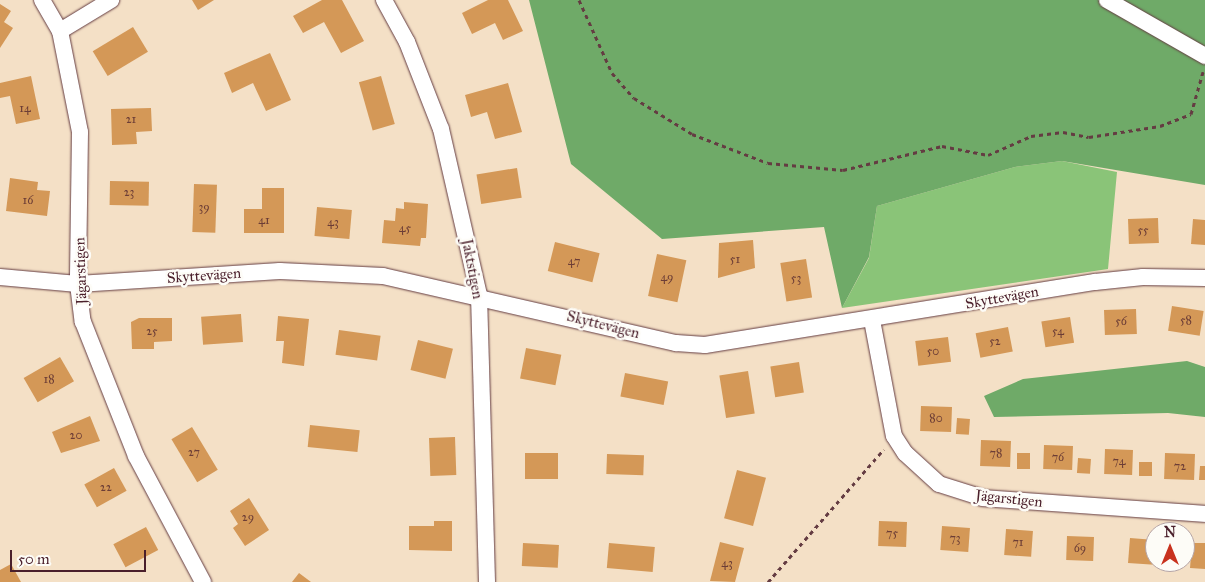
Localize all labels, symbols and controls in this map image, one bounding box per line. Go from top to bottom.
house number: 14 [19,102,31,116]
house number: 21 [126,113,136,127]
house number: 23 [124,186,134,200]
house number: 16 [23,194,33,208]
house number: 39 [198,201,210,215]
house number: 41 [258,214,270,228]
house number: 43 [327,216,339,230]
house number: 45 [399,222,411,236]
house number: 55 [1137,224,1149,238]
street label: Jägarstigen [71,237,91,305]
street label: Jaktstigen [457,238,487,300]
house number: 51 [730,253,740,267]
house number: 47 [568,255,580,269]
street label: Skyttevägen [166,264,242,288]
house number: 49 [660,271,674,285]
house number: 53 [791,272,801,286]
street label: Skyttevägen [964,283,1040,313]
street label: Skyttevägen [565,307,641,343]
house number: 58 [1180,314,1192,328]
house number: 56 [1115,315,1127,329]
house number: 25 [146,325,158,339]
house number: 54 [1052,325,1064,339]
house number: 52 [989,335,1001,349]
house number: 50 [927,345,939,359]
house number: 18 [43,373,55,387]
house number: 80 [929,412,943,426]
house number: 20 [70,429,82,443]
house number: 27 [188,446,200,460]
house number: 78 [990,447,1002,461]
house number: 76 [1052,451,1064,465]
house number: 74 [1113,455,1125,469]
house number: 72 [1174,460,1186,474]
house number: 22 [100,481,112,495]
street label: Jägarstigen [975,487,1043,511]
house number: 29 [242,511,254,525]
north arrow [1145,522,1195,572]
text: N [1164,524,1176,541]
house number: 75 [886,527,898,541]
house number: 73 [949,532,961,546]
house number: 71 [1012,536,1024,550]
scale bar [12,540,149,572]
house number: 69 [1074,542,1086,556]
text: 50 m [18,550,50,568]
house number: 43 [721,557,733,571]

